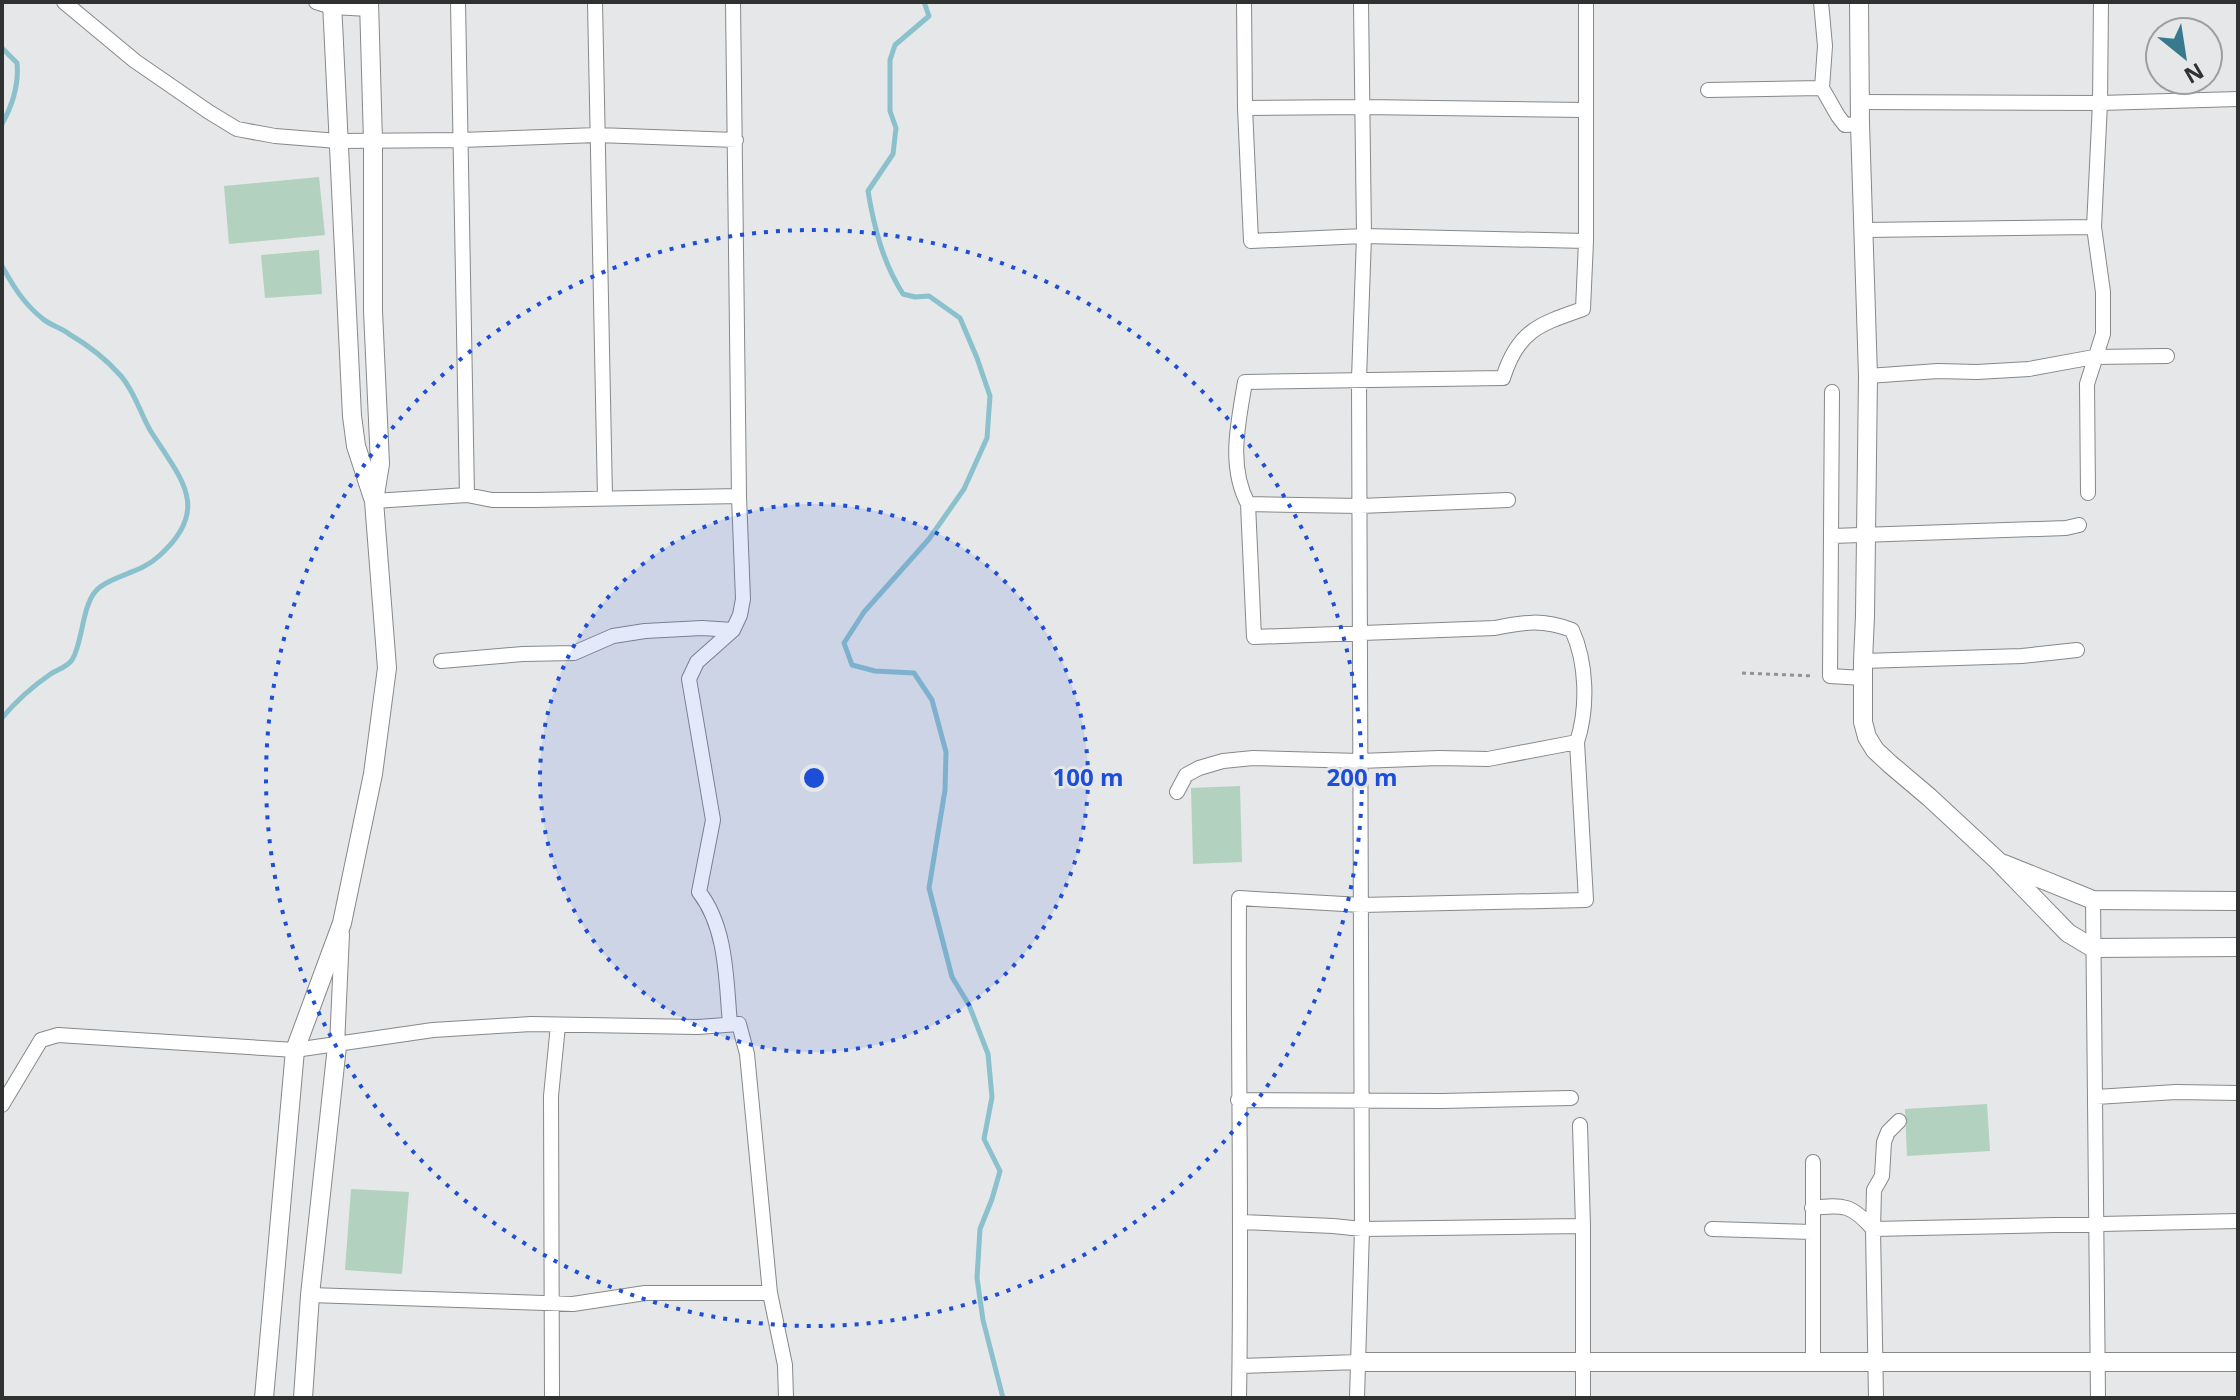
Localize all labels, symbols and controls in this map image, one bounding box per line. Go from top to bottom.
north arrow [2144,16,2224,96]
text: N [2179,57,2210,92]
text: 100 m [1053,760,1123,793]
text: 200 m [1327,760,1397,793]
centre of rings [800,764,828,792]

